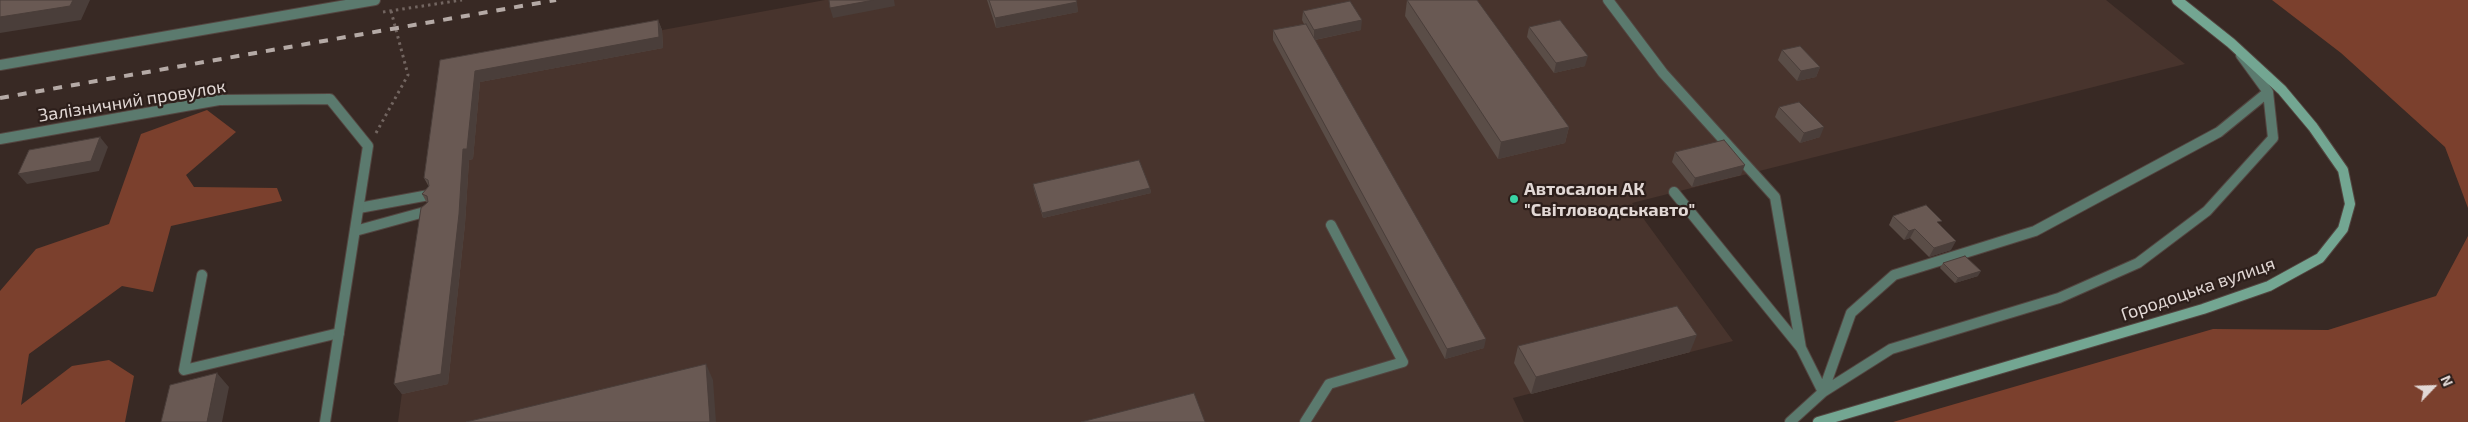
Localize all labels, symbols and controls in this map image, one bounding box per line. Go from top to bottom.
street label: Залізничний провулок [37,76,227,126]
place label: Автосалон АК "Світловодськавто" [1524,178,1695,220]
marker: Автосалон АК "Світловодськавто" [1508,193,1520,205]
street label: Городоцька вулиця [2118,252,2278,326]
north arrow [2408,362,2458,412]
text: N [2437,373,2457,389]

